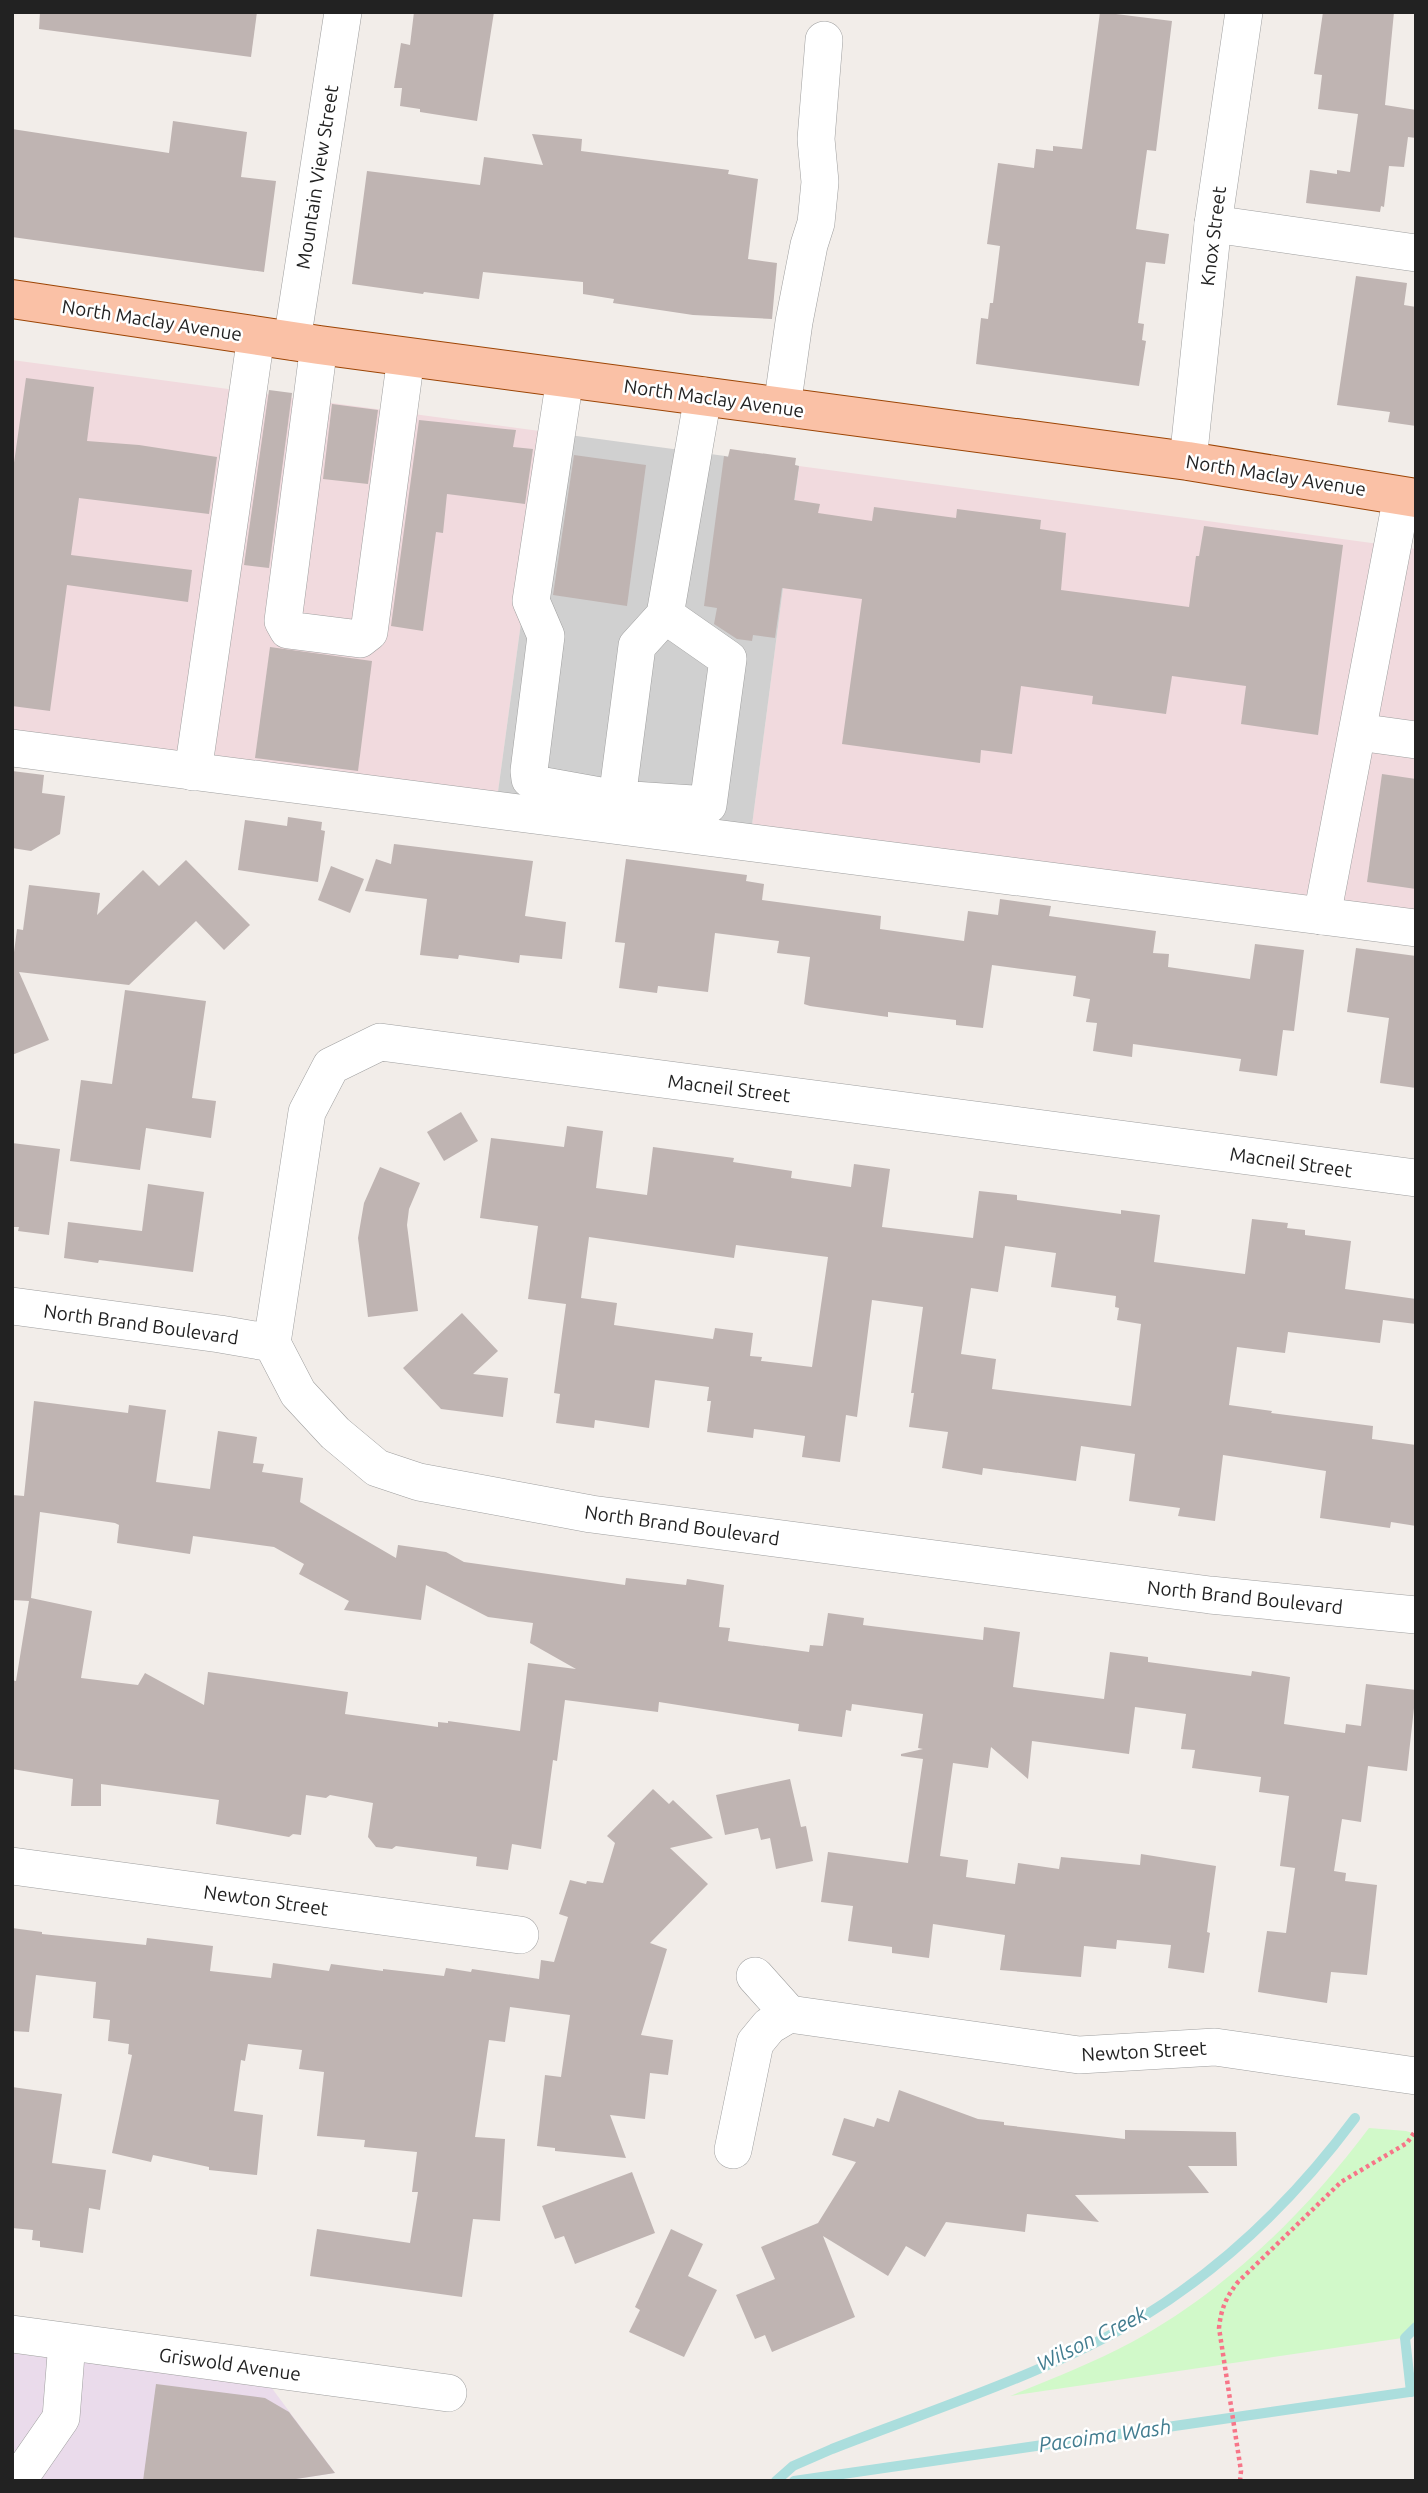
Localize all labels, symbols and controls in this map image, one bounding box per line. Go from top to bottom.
street label: Mountain View Street [292,83,343,271]
street label: Knox Street [1196,184,1230,287]
street label: North Maclay Avenue [60,295,244,345]
street label: North Maclay Avenue [622,374,806,422]
street label: North Maclay Avenue [1184,450,1368,500]
street label: Macneil Street [666,1070,792,1107]
street label: Macneil Street [1228,1143,1354,1182]
street label: North Brand Boulevard [42,1299,240,1349]
street label: North Brand Boulevard [583,1500,781,1550]
street label: North Brand Boulevard [1146,1576,1344,1618]
street label: Newton Street [202,1880,330,1920]
street label: Newton Street [1081,2037,1208,2065]
water label: Wilson Creek [1033,2301,1151,2375]
street label: Griswold Avenue [158,2343,302,2385]
water label: Pacoima Wash [1037,2414,1173,2456]

